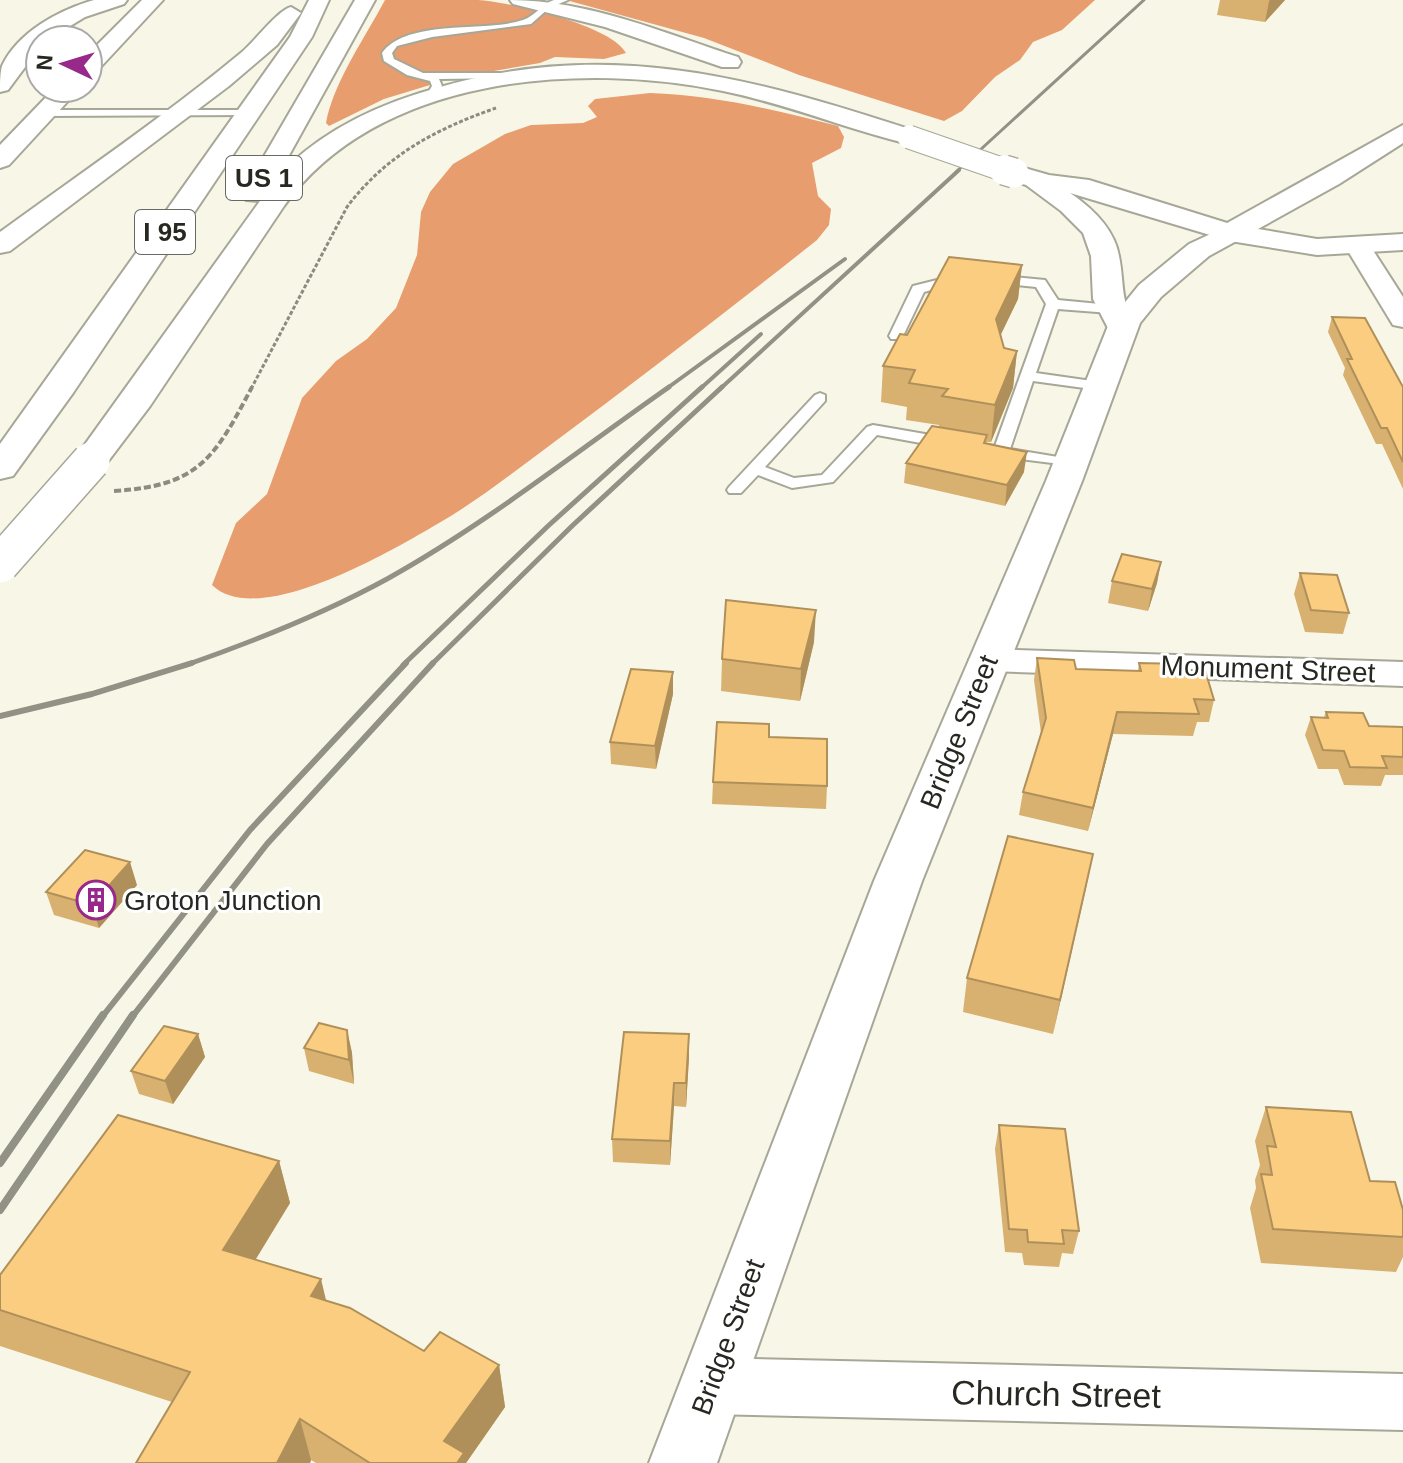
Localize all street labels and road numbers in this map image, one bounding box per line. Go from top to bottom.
road number: US 1 [226,156,302,200]
road number: I 95 [135,210,195,254]
street label: Bridge Street [914,650,1004,814]
street label: Monument Street [1160,650,1376,688]
street label: Bridge Street [685,1255,771,1419]
street label: Church Street [951,1373,1162,1415]

